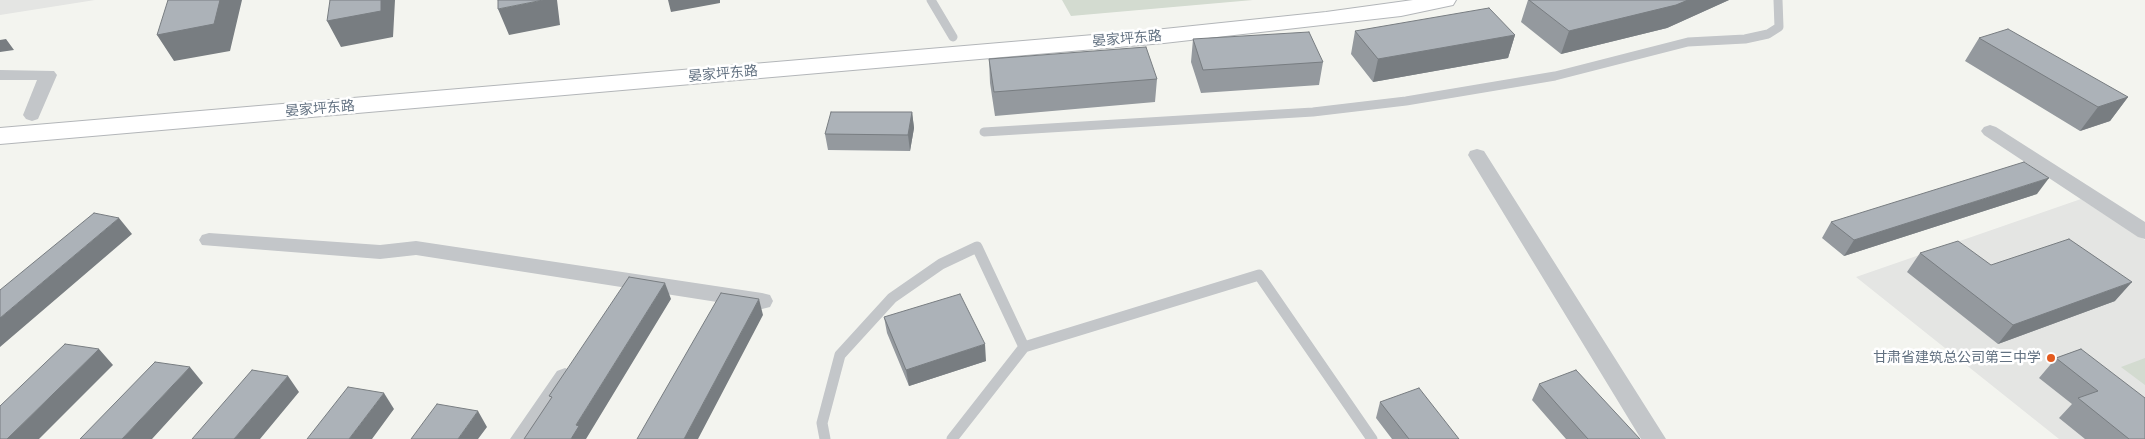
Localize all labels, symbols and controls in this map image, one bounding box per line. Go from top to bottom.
street label: 晏家坪东路 [1091,28,1163,50]
street label: 晏家坪东路 [687,63,759,85]
street label: 晏家坪东路 [284,98,356,120]
place label: 甘肃省建筑总公司第三中学 [1873,350,2041,366]
marker: 甘肃省建筑总公司第三中学 [2045,352,2057,364]

